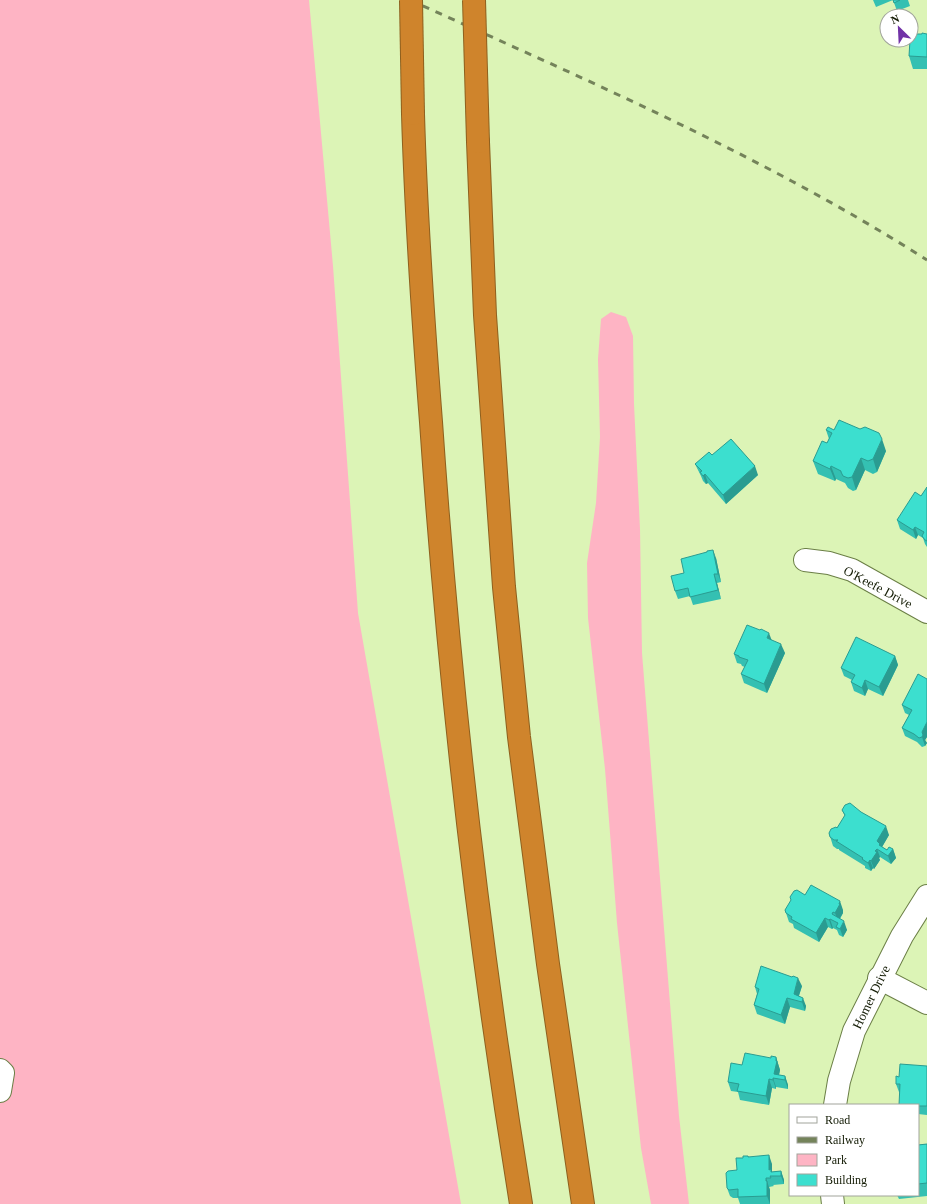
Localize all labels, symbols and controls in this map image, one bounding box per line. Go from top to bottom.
north arrow [879,8,919,48]
text: N [889,12,901,26]
street label: O'Keefe Drive [841,563,915,611]
street label: Homer Drive [849,963,893,1031]
legend [789,1104,919,1196]
text: Road [825,1113,850,1127]
text: Railway [825,1133,865,1147]
text: Park [825,1153,847,1167]
text: Building [825,1173,867,1187]

